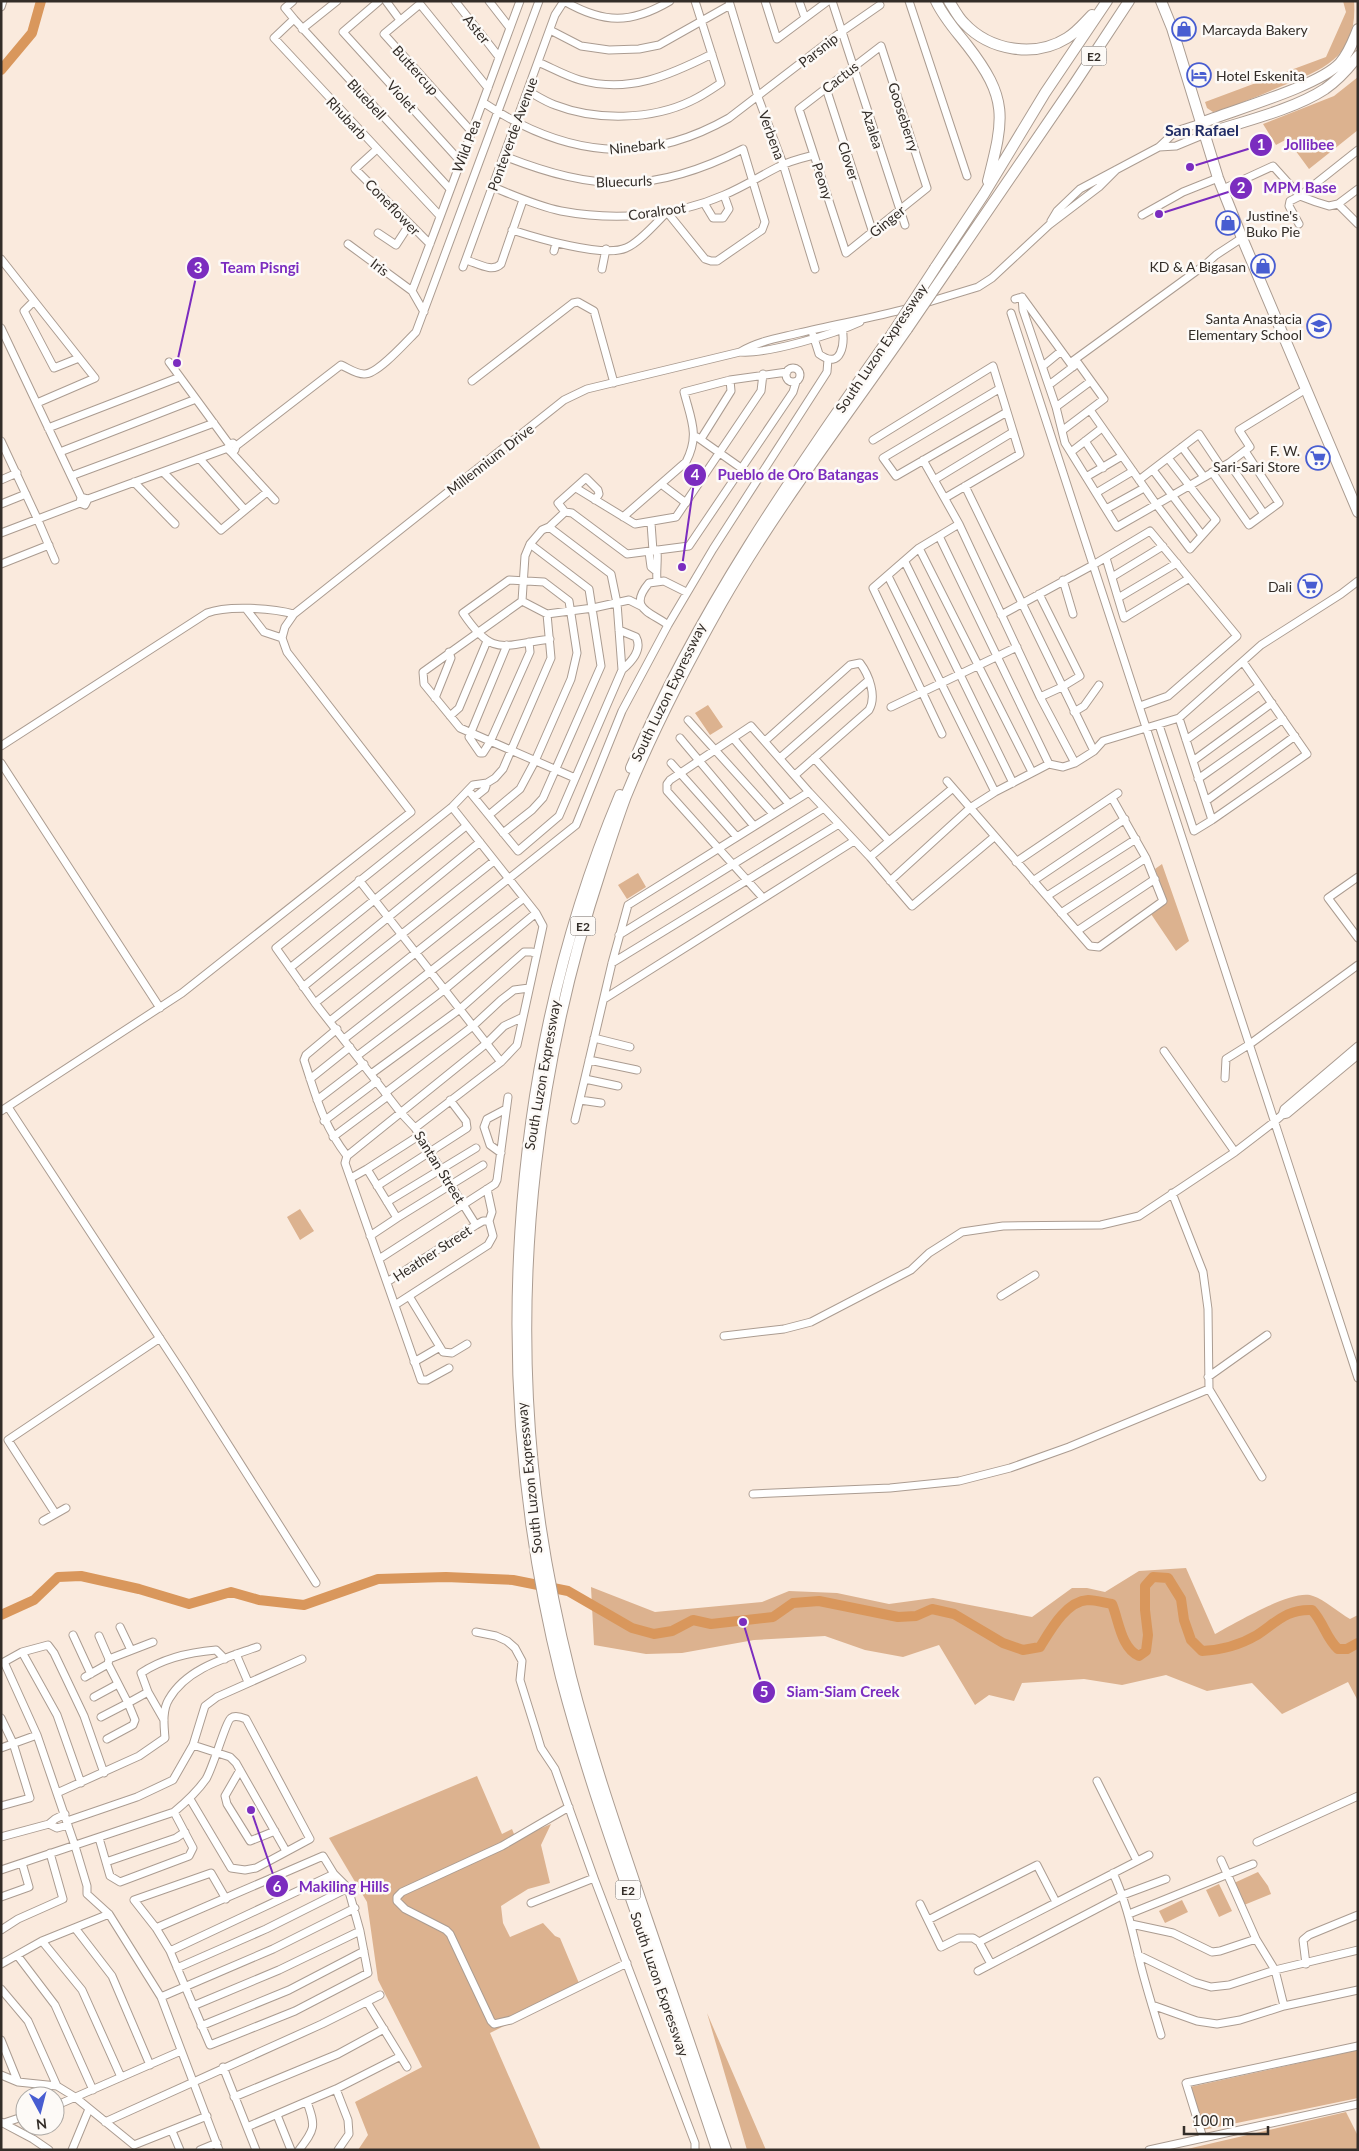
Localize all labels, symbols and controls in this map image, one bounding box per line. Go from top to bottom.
street label: Aster [460,11,494,47]
shop icon: Marcayda Bakery [1171,16,1197,42]
place label: Marcayda Bakery [1202,21,1309,38]
street label: Parsnip [795,29,841,71]
street label: Buttercup [389,42,443,98]
road number: E2 [1082,46,1106,66]
street label: Cactus [818,57,862,97]
hotel icon: Hotel Eskenita [1186,62,1212,88]
place label: Hotel Eskenita [1216,67,1305,84]
street label: Bluebell [344,75,390,123]
street label: Ponteverde Avenue [484,75,540,193]
street label: Violet [383,77,421,115]
street label: Gooseberry [885,80,923,155]
street label: Rhubarb [323,93,371,143]
street label: Azalea [859,107,887,151]
street label: Verbena [755,108,789,162]
street label: Wild Pea [448,117,484,175]
district label: San Rafael [1165,120,1239,139]
callout: Jollibee [1248,130,1344,160]
street label: Ninebark [608,135,667,157]
text: 1 [1257,135,1265,153]
text: Jollibee [1284,135,1334,153]
street label: Clover [835,139,863,183]
street label: Peony [809,160,837,203]
street label: Bluecurls [596,172,652,190]
callout: MPM Base [1228,173,1347,203]
street label: Coneflower [362,175,424,239]
text: 2 [1237,178,1246,196]
text: MPM Base [1263,178,1337,196]
street label: Coralroot [627,199,687,223]
street label: Ginger [866,201,908,241]
place label: Justine's Buko Pie [1246,207,1300,240]
shop icon: Justine's Buko Pie [1215,210,1241,236]
callout: Team Pisngi [185,253,309,283]
shop icon: KD & A Bigasan [1250,253,1276,279]
street label: Iris [368,255,392,279]
text: 3 [194,258,202,276]
text: Team Pisngi [221,258,300,276]
place label: KD & A Bigasan [1149,258,1246,275]
street label: South Luzon Expressway [831,280,931,416]
place label: Santa Anastacia Elementary School [1188,310,1302,343]
school or university icon: Santa Anastacia Elementary School [1306,313,1332,339]
street label: Millennium Drive [443,420,537,498]
place label: F. W. Sari-Sari Store [1213,442,1300,475]
supermarket icon: F. W. Sari-Sari Store [1305,445,1331,471]
callout: Pueblo de Oro Batangas [682,460,888,490]
text: 4 [691,465,700,483]
text: Pueblo de Oro Batangas [717,465,879,483]
supermarket icon: Dali [1297,573,1323,599]
place label: Dali [1268,578,1292,595]
street label: South Luzon Expressway [627,619,709,764]
road number: E2 [570,916,596,936]
street label: South Luzon Expressway [520,998,564,1151]
street label: Santan Street [411,1128,469,1206]
street label: Heather Street [390,1221,474,1285]
street label: South Luzon Expressway [513,1401,545,1554]
callout: Siam-Siam Creek [751,1677,909,1707]
text: 5 [760,1682,768,1700]
text: Siam-Siam Creek [787,1682,900,1700]
callout: Makiling Hills [264,1871,400,1901]
text: 6 [273,1877,282,1895]
text: Makiling Hills [299,1877,390,1895]
road number: E2 [616,1880,640,1900]
street label: South Luzon Expressway [627,1909,693,2059]
north arrow [15,2086,65,2136]
scale bar [1184,2104,1268,2136]
text: 100 m [1192,2111,1234,2129]
text: N [35,2115,48,2133]

